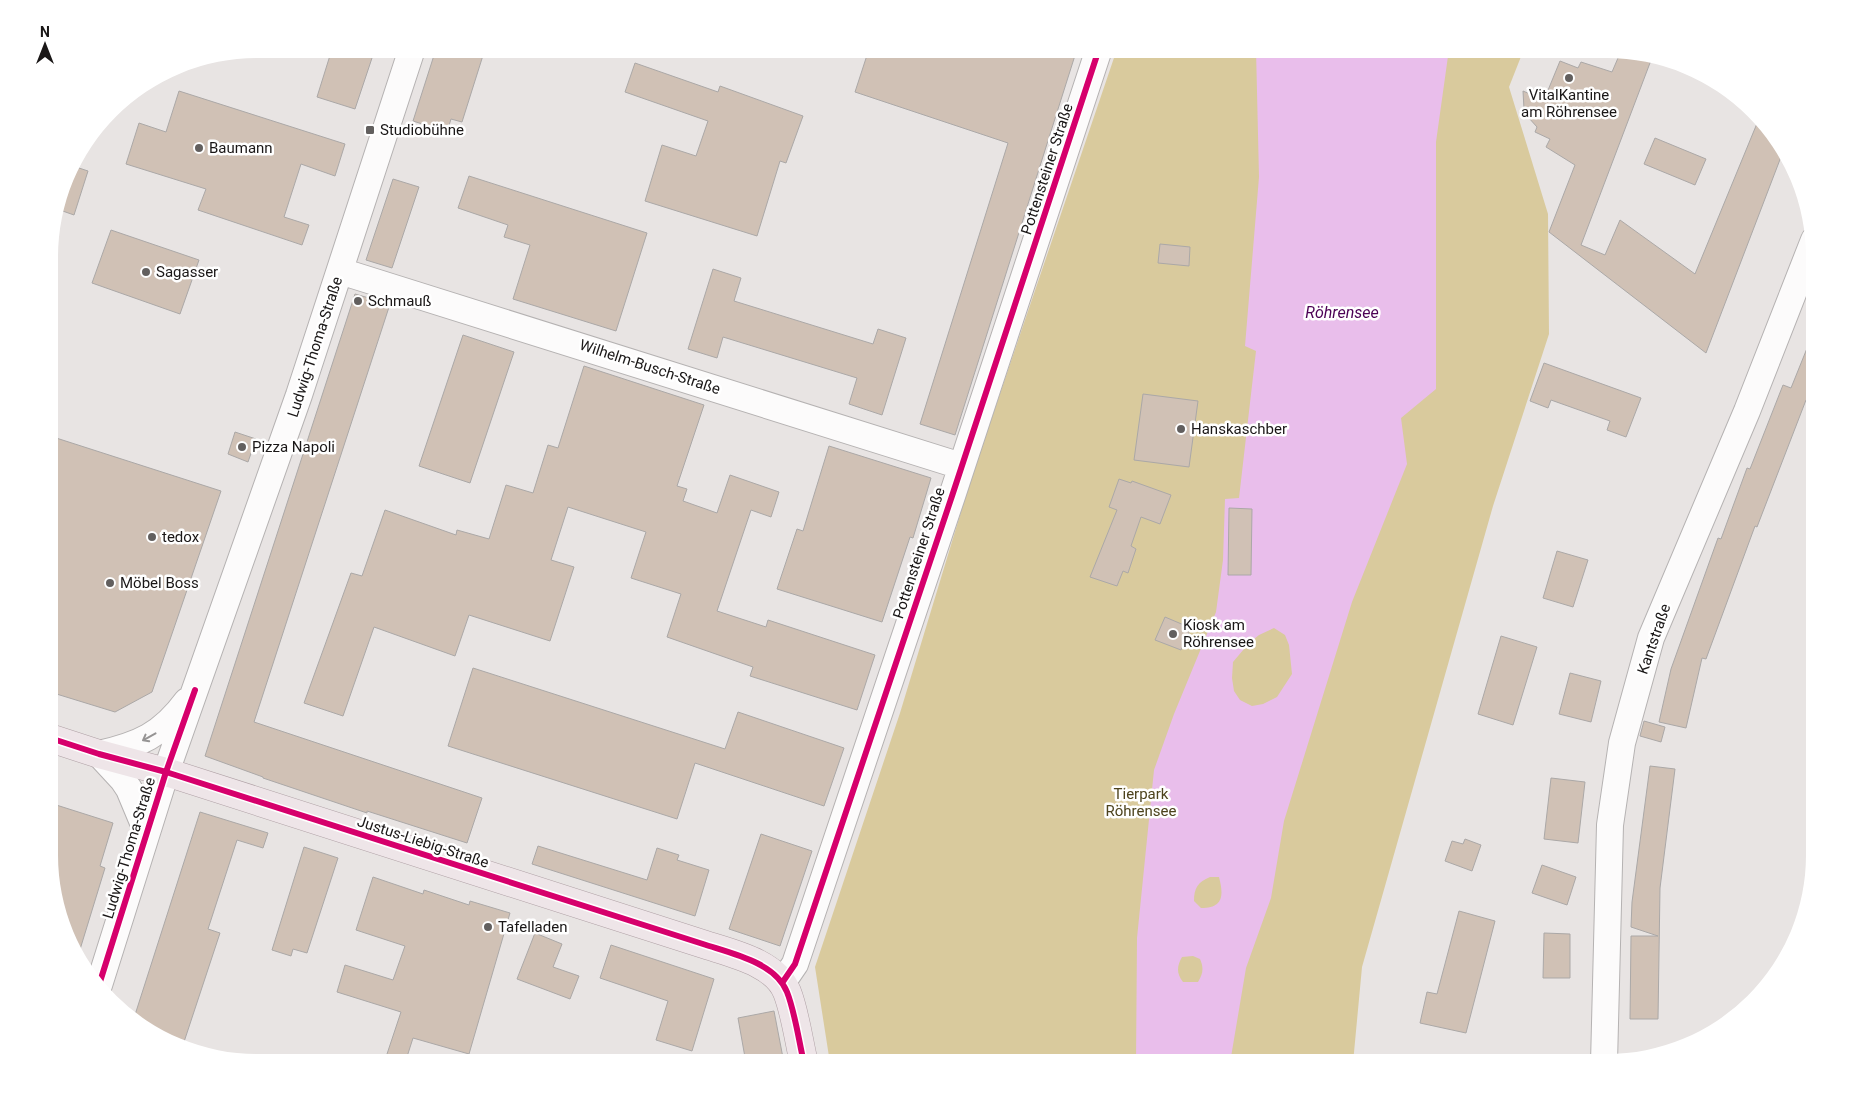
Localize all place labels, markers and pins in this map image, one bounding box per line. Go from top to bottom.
marker: VitalKantine am Röhrensee [1563,72,1575,84]
place label: VitalKantine am Röhrensee [1521,86,1617,121]
place label: Studiobühne [380,121,464,139]
marker: Studiobühne [364,124,376,136]
place label: Baumann [209,139,273,157]
marker: Baumann [193,142,205,154]
place label: Sagasser [156,263,218,281]
marker: Sagasser [140,266,152,278]
place label: Schmauß [368,292,432,310]
marker: Schmauß [352,295,364,307]
place label: Hanskaschber [1191,420,1287,438]
marker: Hanskaschber [1175,423,1187,435]
place label: Pizza Napoli [252,438,335,456]
marker: Pizza Napoli [236,441,248,453]
place label: tedox [162,528,200,546]
marker: tedox [146,531,158,543]
place label: Möbel Boss [120,574,199,592]
marker: Möbel Boss [104,577,116,589]
place label: Kiosk am Röhrensee [1183,616,1254,651]
marker: Kiosk am Röhrensee [1167,628,1179,640]
place label: Tafelladen [498,918,567,936]
marker: Tafelladen [482,921,494,933]

